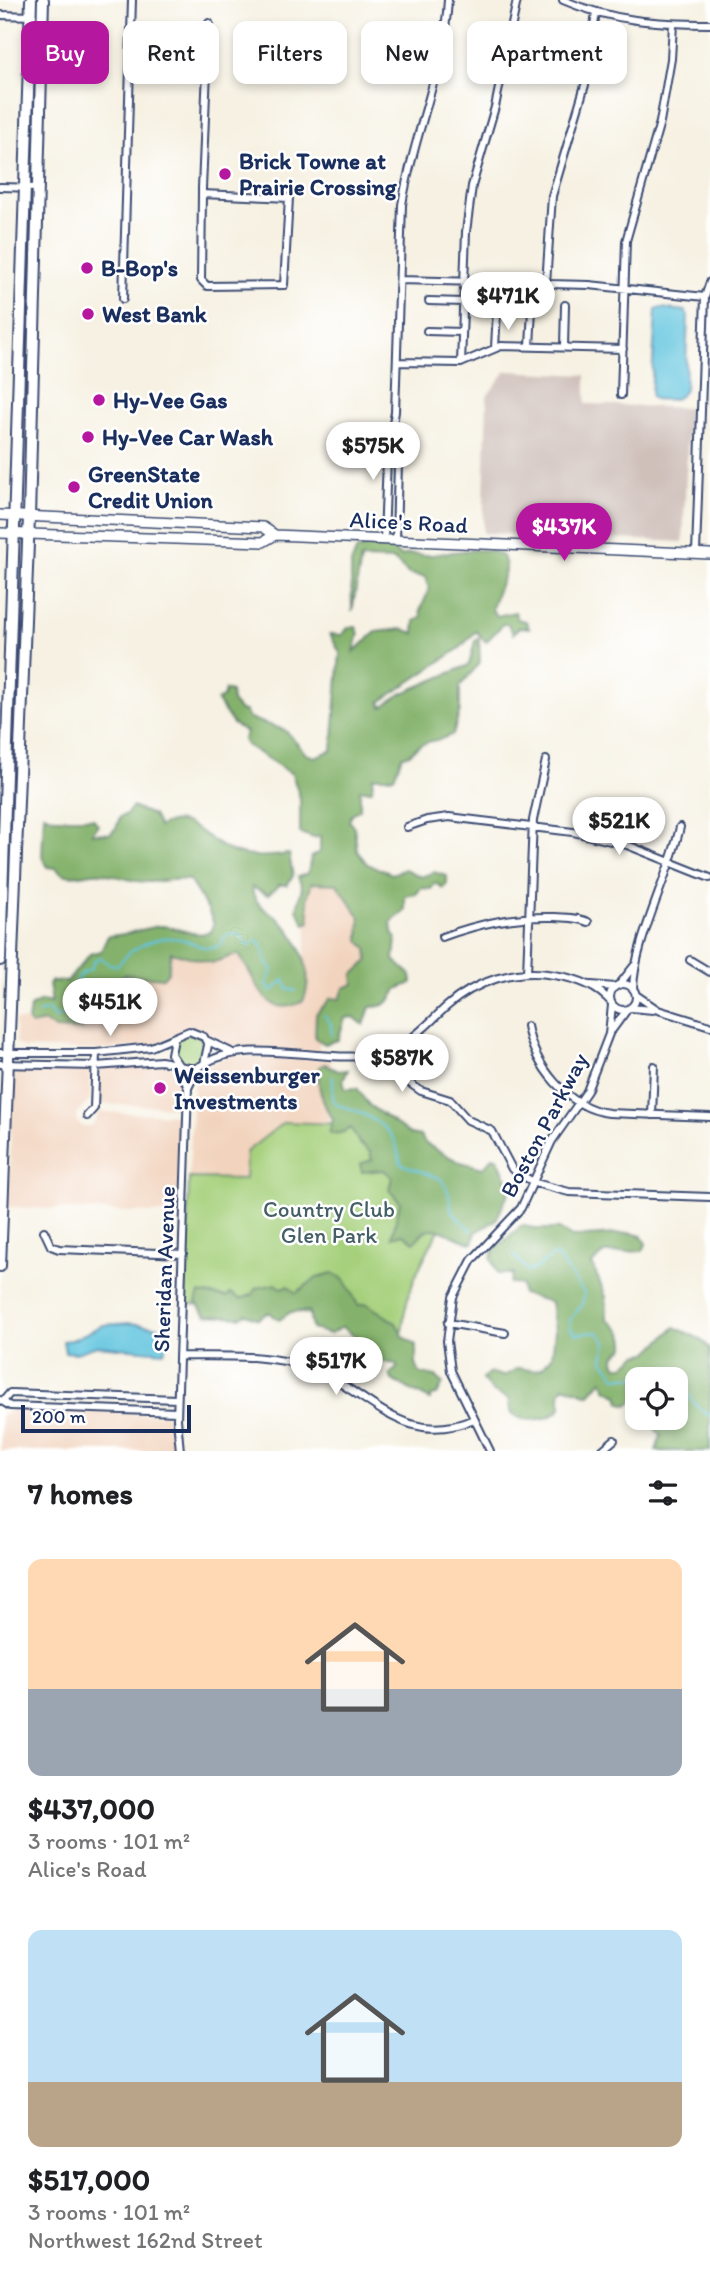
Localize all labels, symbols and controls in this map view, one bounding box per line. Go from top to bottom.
chip: Buy [21,21,109,84]
chip: Rent [123,21,219,84]
chip: Filters [233,21,347,84]
chip: New [361,21,453,84]
chip: Apartment [467,21,627,84]
place label: Brick Towne at Prairie Crossing [239,147,398,201]
marker: Brick Towne at Prairie Crossing [217,166,233,182]
place label: B-Bop's [101,254,178,282]
marker: B-Bop's [79,260,95,276]
pin: $471K [459,272,557,332]
text: $471K [477,281,539,309]
place label: West Bank [102,300,208,328]
marker: West Bank [80,306,96,322]
place label: Hy-Vee Gas [113,386,228,414]
marker: Hy-Vee Gas [91,392,107,408]
pin: $575K [324,422,422,482]
place label: Hy-Vee Car Wash [102,423,274,451]
marker: Hy-Vee Car Wash [80,429,96,445]
text: $575K [342,431,404,459]
place label: GreenState Credit Union [88,460,214,514]
marker: GreenState Credit Union [66,479,82,495]
pin: $437K [515,504,613,563]
street label: Alice's Road [349,505,469,539]
text: $437K [532,512,596,540]
pin: $521K [570,798,668,857]
text: $521K [588,806,650,834]
pin: $451K [61,978,159,1038]
text: $451K [79,987,141,1015]
pin: $587K [353,1034,451,1094]
text: $587K [371,1043,433,1071]
street label: Boston Parkway [494,1048,594,1202]
place label: Weissenburger Investments [174,1061,320,1115]
marker: Weissenburger Investments [152,1080,168,1096]
street label: Sheridan Avenue [147,1185,181,1353]
park label: Country Club Glen Park [263,1195,395,1249]
pin: $517K [287,1338,385,1397]
text: $517K [306,1346,366,1374]
map controls [625,1367,688,1430]
button: locate [625,1367,688,1430]
scale bar [21,1402,191,1434]
text: 200 m [32,1405,86,1428]
icon: filters [644,1474,682,1512]
text: 7 homes [28,1475,133,1512]
icon: home [292,1604,418,1730]
text: $437,000 [28,1790,155,1827]
text: 3 rooms · 101 m² [28,1827,190,1855]
text: Alice's Road [28,1855,147,1883]
icon: home [292,1975,418,2101]
text: $517,000 [28,2161,150,2198]
text: 3 rooms · 101 m² [28,2198,190,2226]
text: Northwest 162nd Street [28,2226,263,2254]

